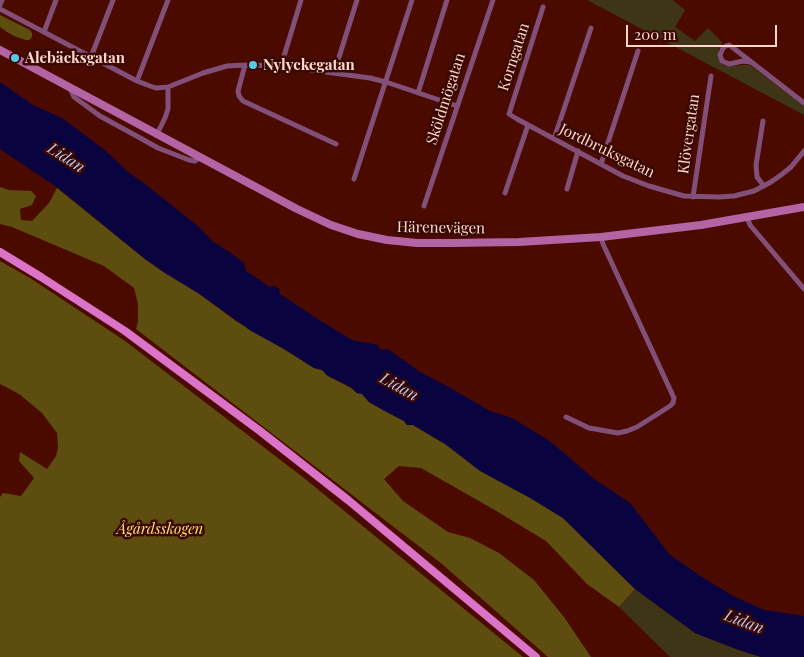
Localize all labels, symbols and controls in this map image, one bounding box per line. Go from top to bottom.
scale bar [629,15,780,47]
street label: Korngatan [495,21,533,93]
text: 200 m [634,24,676,44]
place label: Alebäcksgatan [25,49,125,67]
street label: Sköldmögatan [423,51,469,147]
marker: Alebäcksgatan [9,52,21,64]
place label: Nylyckegatan [263,56,355,74]
marker: Nylyckegatan [247,59,259,71]
street label: Klövergatan [674,93,704,175]
street label: Jordbruksgatan [556,120,658,182]
water label: Lidan [44,139,88,177]
street label: Härenevägen [397,218,485,238]
water label: Lidan [377,369,421,405]
park label: Ågårdsskogen [117,520,203,538]
water label: Lidan [722,606,766,638]

